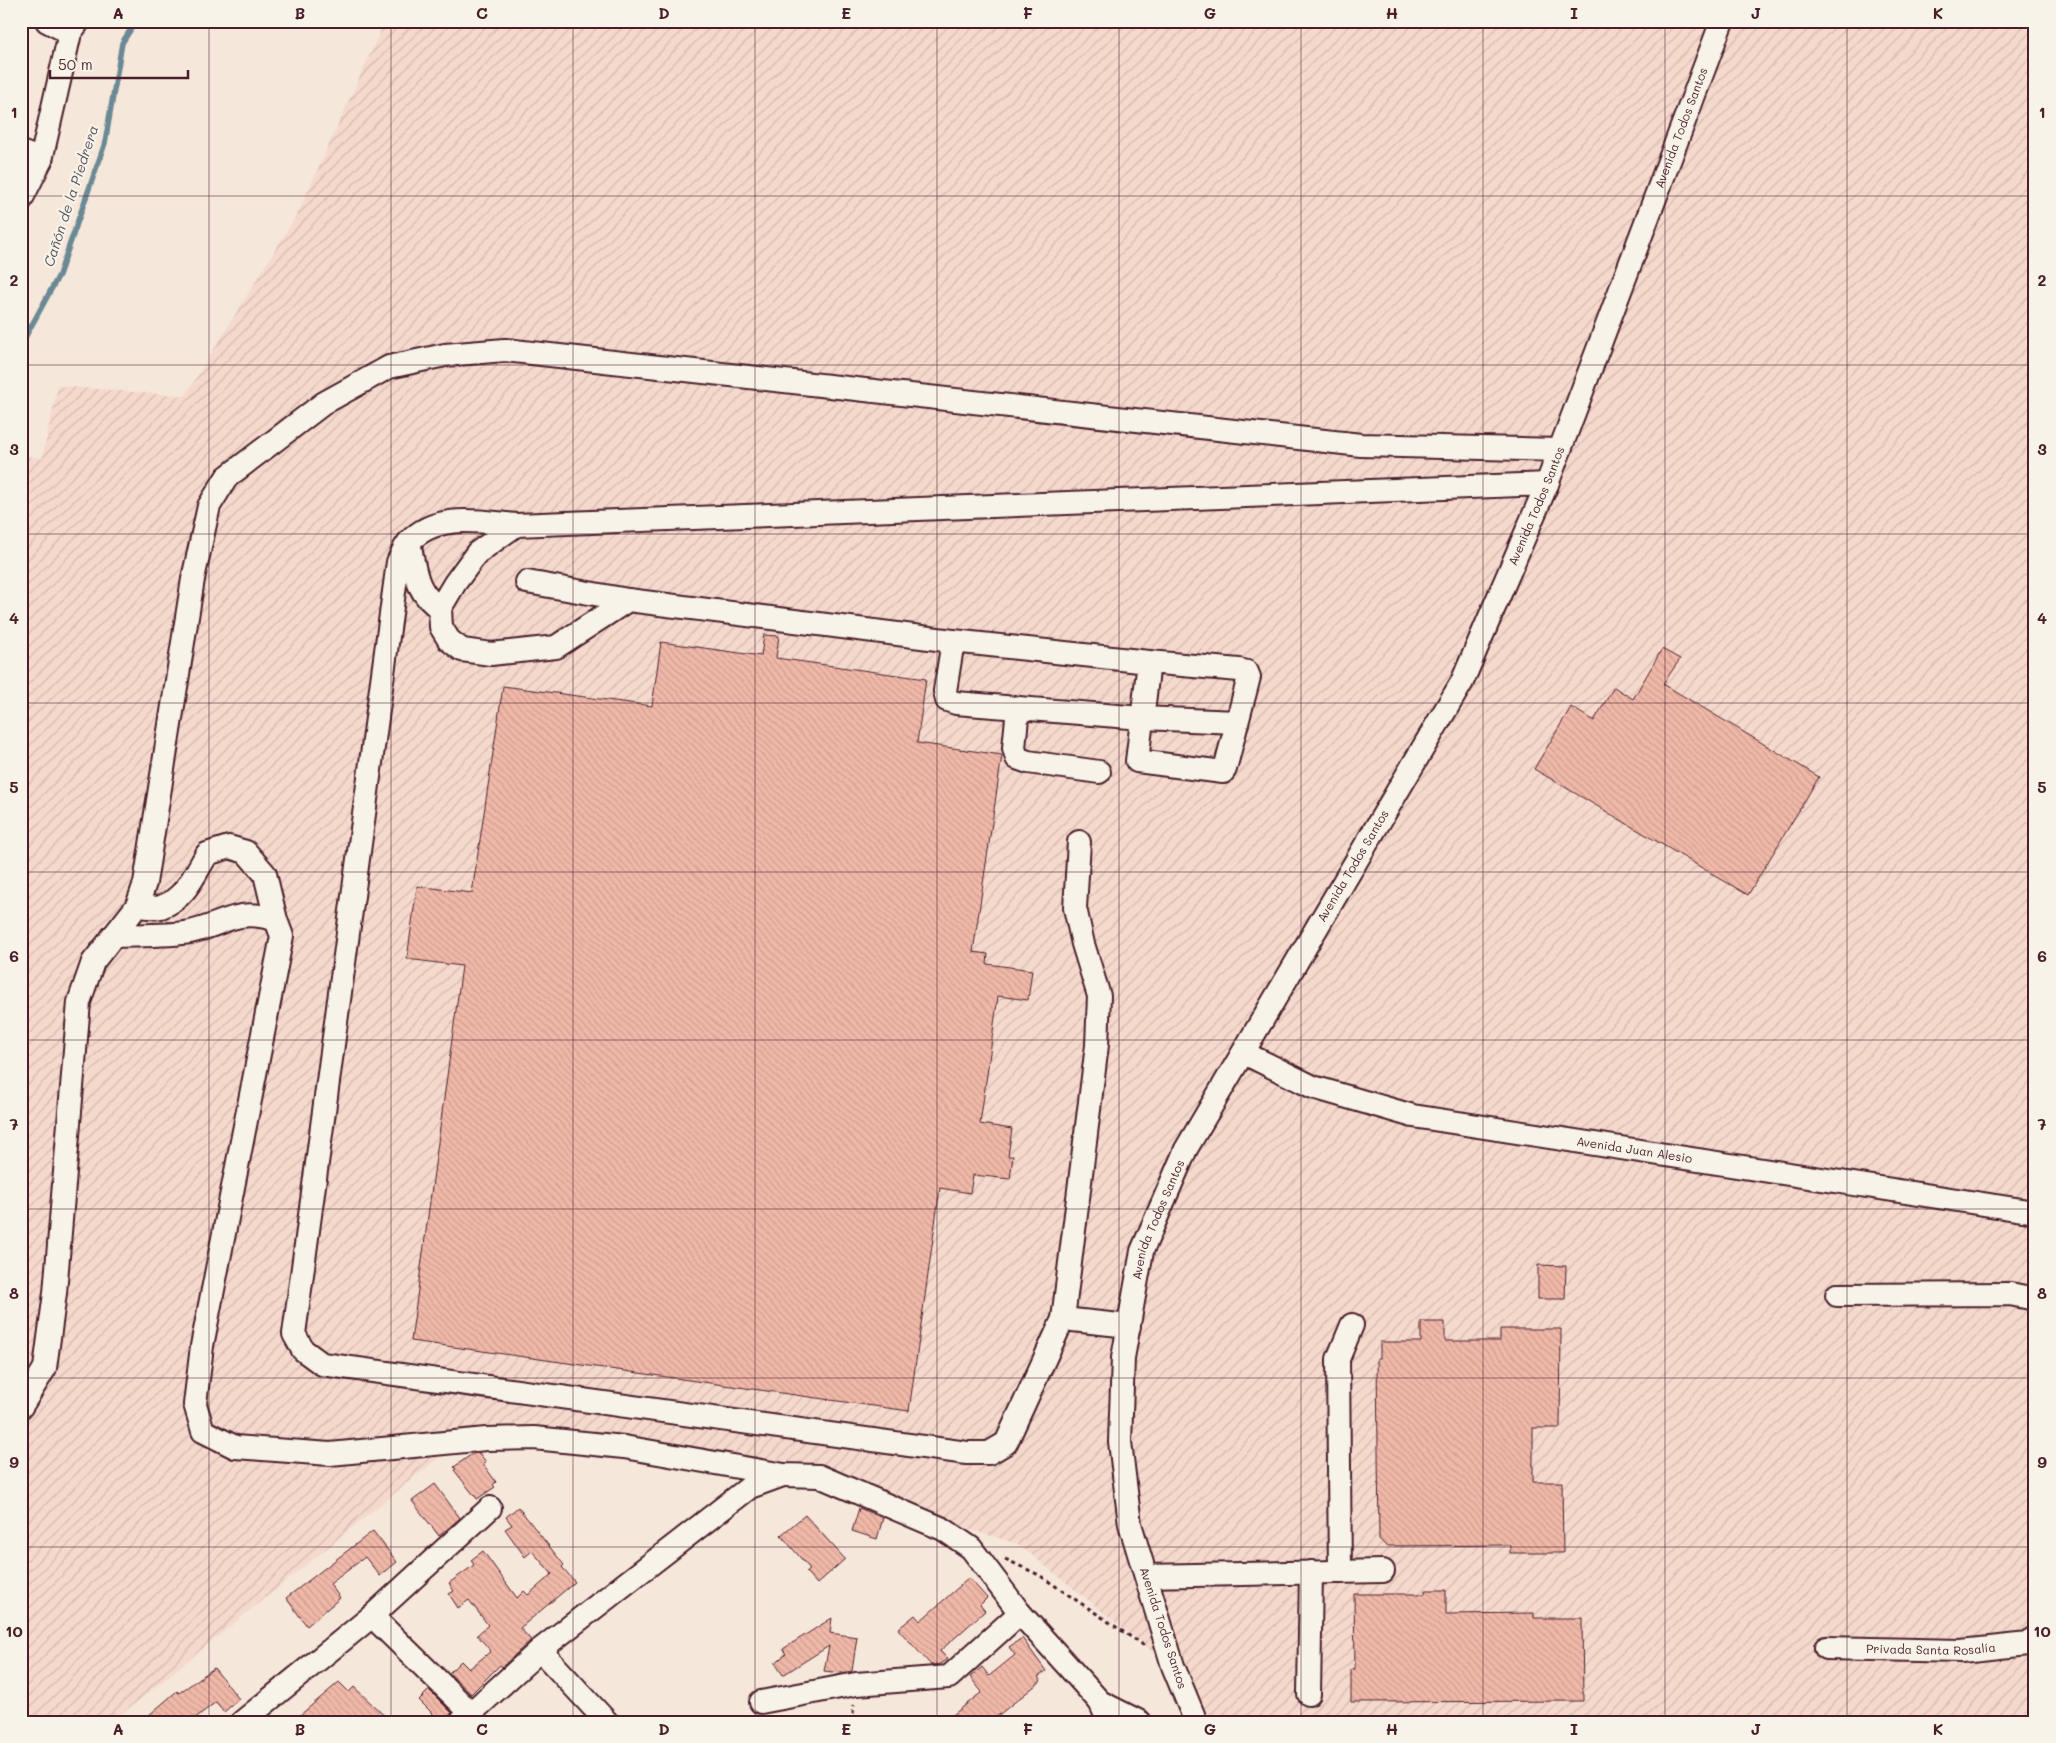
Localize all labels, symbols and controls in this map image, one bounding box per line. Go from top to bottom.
text: A [112,2,124,23]
text: B [295,2,305,23]
text: C [476,2,488,23]
text: D [658,2,670,23]
text: E [841,2,851,23]
text: F [1023,2,1033,23]
text: G [1204,2,1216,23]
text: H [1386,2,1398,23]
text: I [1570,2,1578,23]
text: J [1751,2,1761,23]
text: K [1933,2,1943,23]
scale bar [50,48,188,80]
text: 50 m [58,54,93,74]
street label: Avenida Todos Santos [1651,65,1711,190]
text: 1 [10,101,18,122]
text: 1 [2038,101,2046,122]
water label: Cañón de la Piedrera [39,123,102,269]
text: 2 [10,269,19,290]
text: 2 [2038,269,2047,290]
text: 3 [9,438,19,459]
text: 3 [2037,438,2047,459]
street label: Avenida Todos Santos [1504,444,1568,568]
text: 4 [9,607,19,628]
text: 4 [2037,607,2047,628]
text: 5 [9,776,19,797]
text: 5 [2037,776,2047,797]
street label: Avenida Todos Santos [1313,806,1392,925]
text: 6 [9,945,19,966]
text: 6 [2037,945,2047,966]
text: 7 [10,1113,19,1134]
text: 7 [2038,1113,2047,1134]
street label: Avenida Juan Alesio [1576,1132,1693,1166]
street label: Avenida Todos Santos [1128,1157,1188,1281]
text: 8 [9,1282,19,1303]
text: 8 [2037,1282,2047,1303]
text: 9 [9,1451,19,1472]
text: 9 [2037,1451,2047,1472]
street label: Avenida Todos Santos [1137,1565,1191,1691]
text: 10 [5,1620,23,1641]
text: 10 [2033,1620,2051,1641]
street label: Privada Santa Rosalía [1866,1638,1996,1658]
text: A [112,1718,124,1739]
text: B [295,1718,305,1739]
text: C [476,1718,488,1739]
text: D [658,1718,670,1739]
text: E [841,1718,851,1739]
text: F [1023,1718,1033,1739]
text: G [1204,1718,1216,1739]
text: H [1386,1718,1398,1739]
text: I [1570,1718,1578,1739]
text: J [1751,1718,1761,1739]
text: K [1933,1718,1943,1739]

